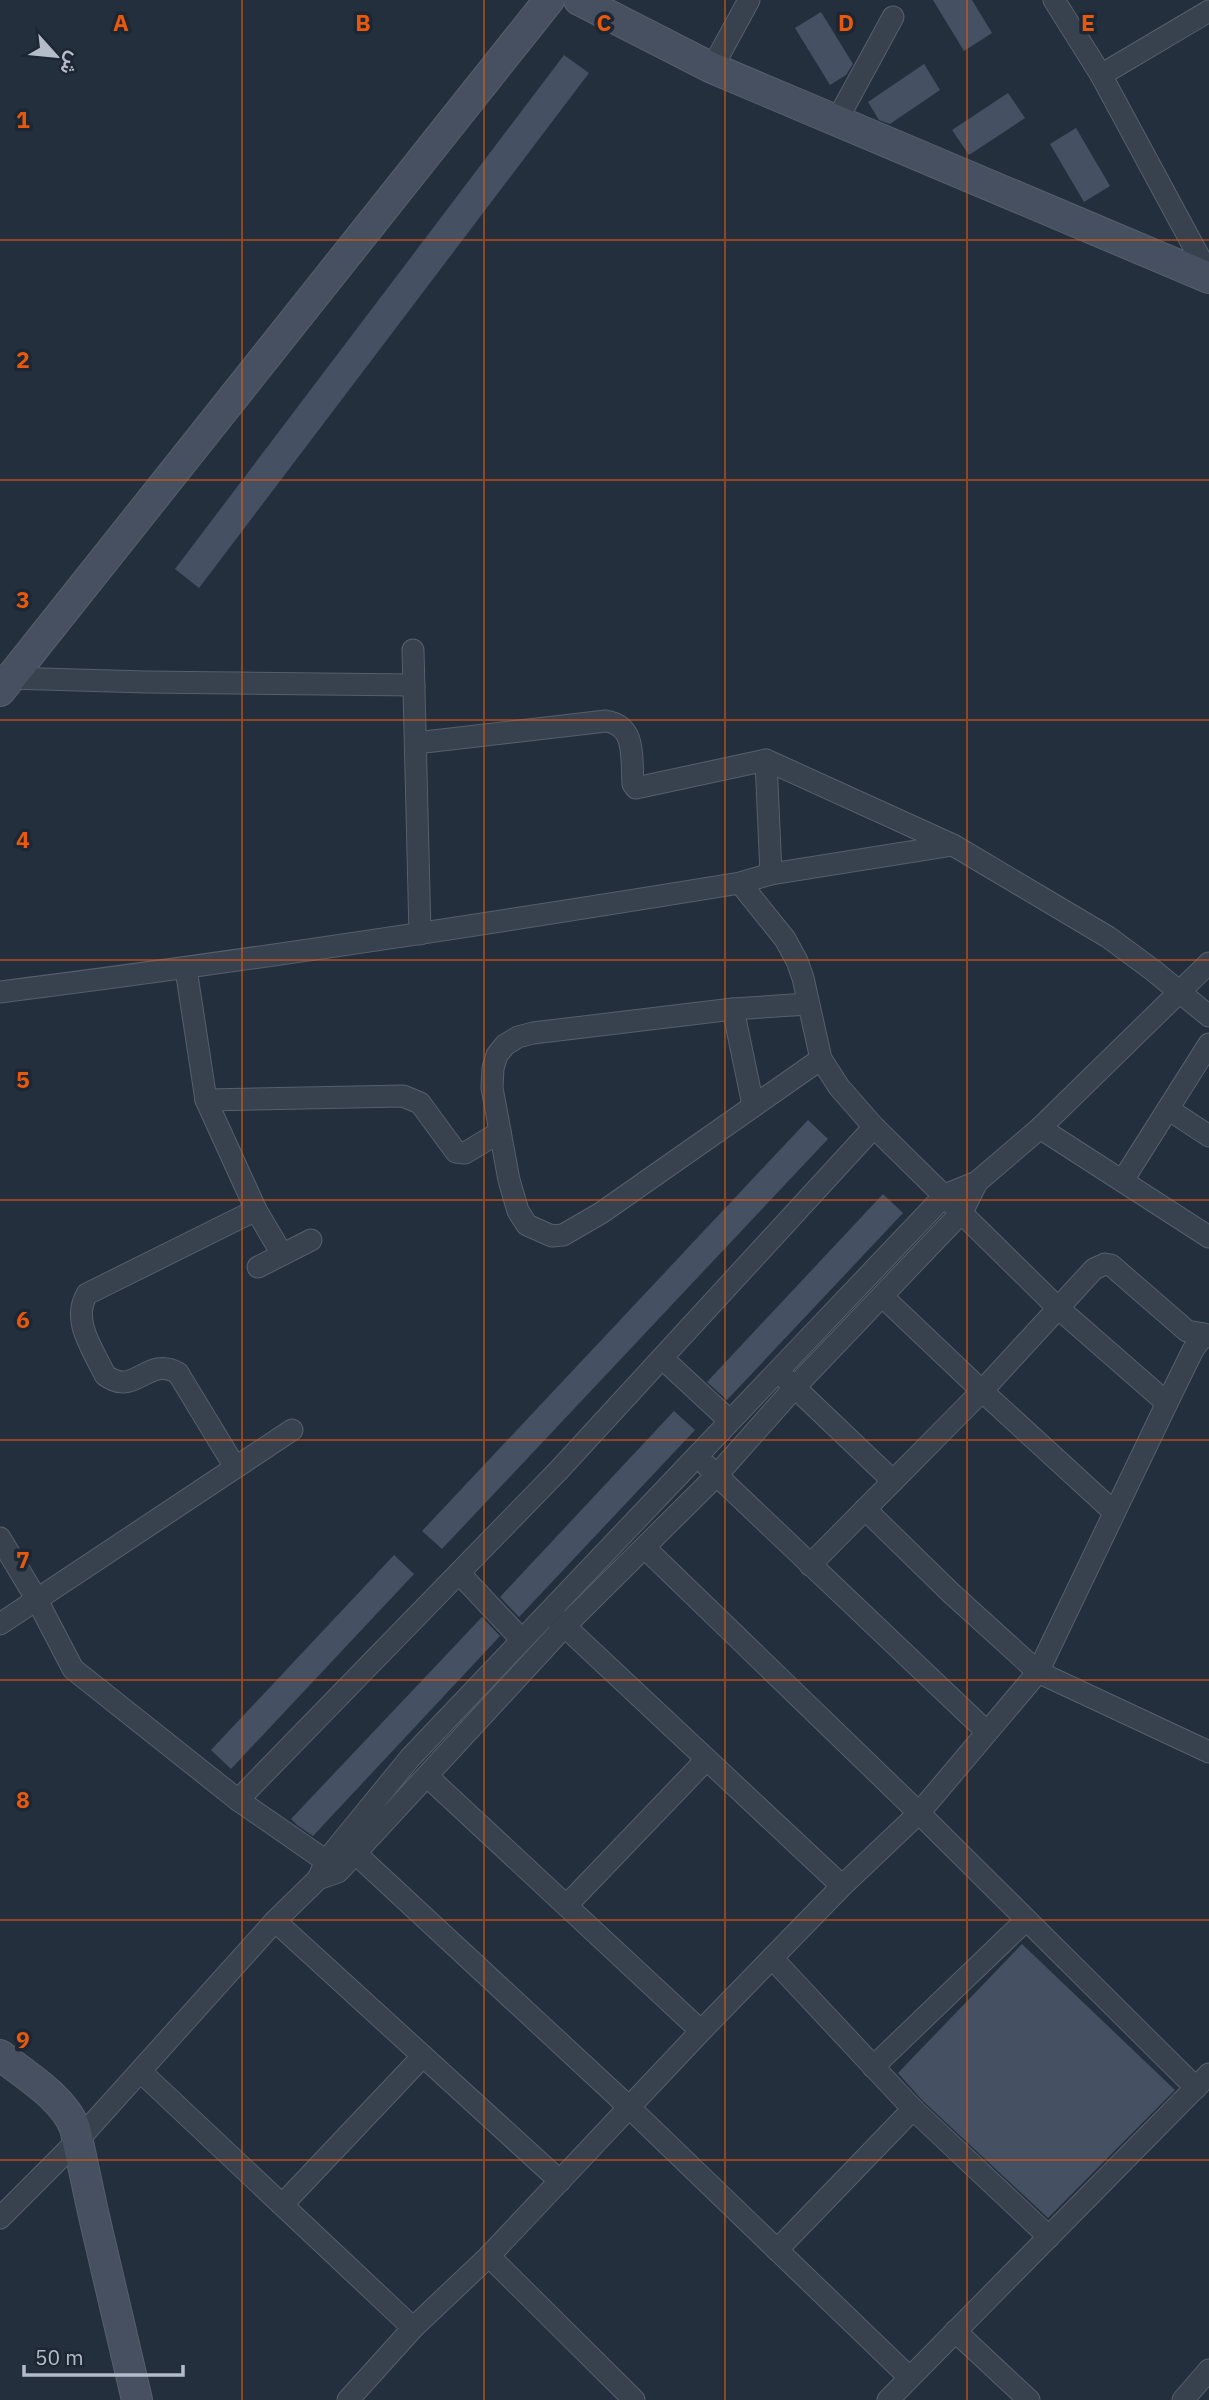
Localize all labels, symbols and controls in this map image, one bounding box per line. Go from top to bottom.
text: A [113,7,129,37]
text: B [355,7,371,37]
text: C [597,7,612,37]
text: D [838,7,854,37]
text: E [1081,7,1095,37]
north arrow [21,21,91,91]
text: ش [55,48,87,79]
text: 1 [16,104,30,134]
text: 2 [16,344,30,374]
text: 3 [16,584,30,614]
text: 4 [16,824,30,854]
text: 5 [16,1064,30,1094]
text: 6 [16,1304,30,1334]
text: 7 [16,1544,30,1574]
text: 8 [16,1784,30,1814]
text: 9 [16,2024,30,2054]
scale bar [24,2334,184,2378]
text: 50 m [35,2343,84,2371]

